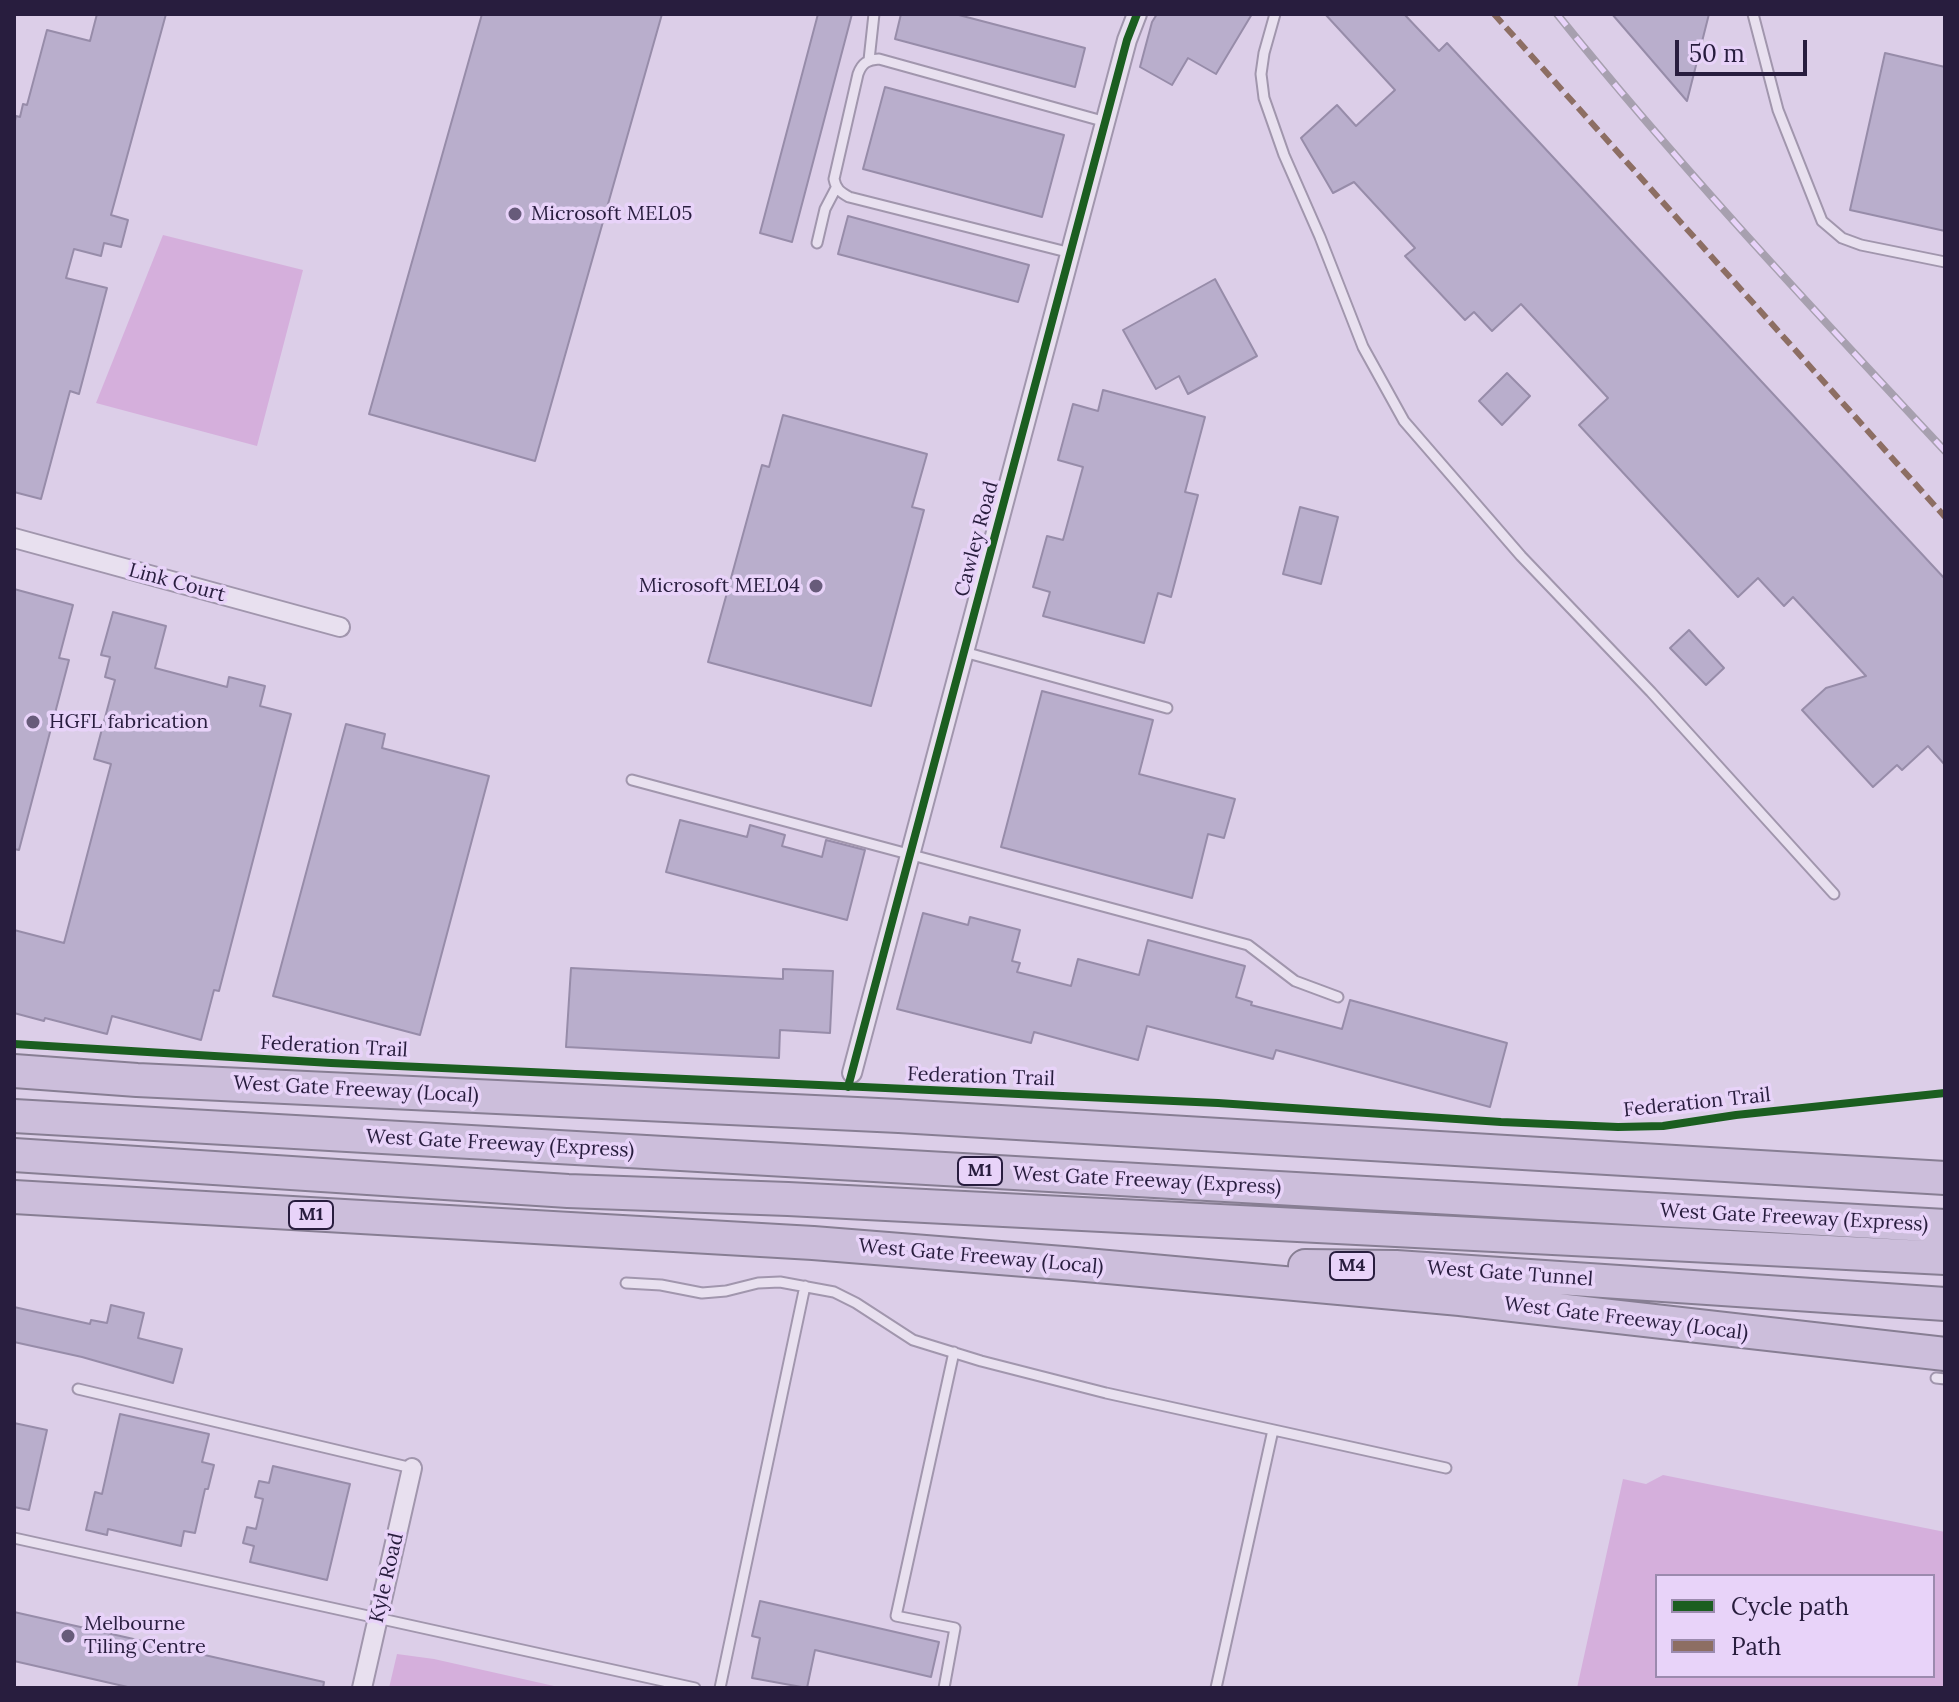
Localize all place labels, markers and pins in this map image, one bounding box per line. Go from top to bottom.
place label: Microsoft MEL05 [531,202,692,226]
marker: Microsoft MEL05 [506,205,524,223]
place label: Microsoft MEL04 [639,574,800,598]
marker: Microsoft MEL04 [807,577,825,595]
place label: HGFL fabrication [49,710,208,734]
marker: HGFL fabrication [24,713,42,731]
place label: Melbourne Tiling Centre [84,1612,206,1659]
marker: Melbourne Tiling Centre [59,1627,77,1645]

